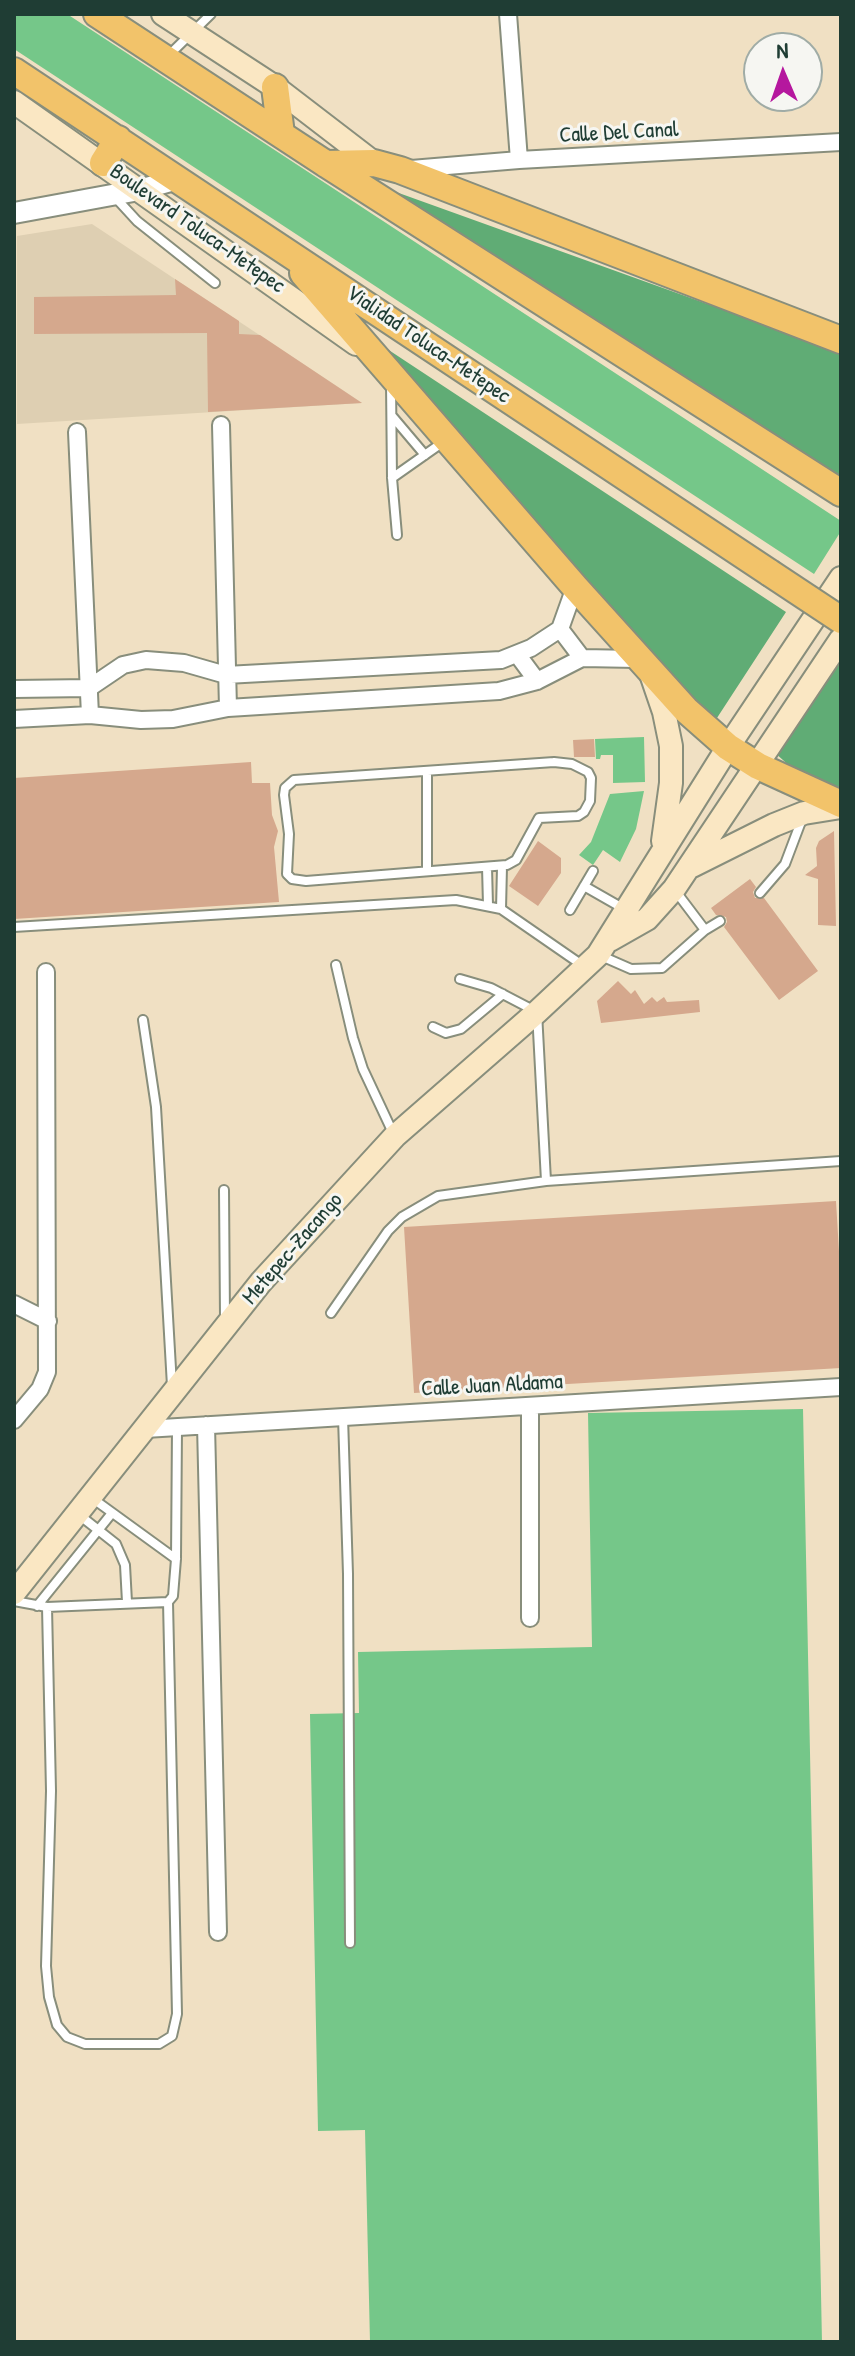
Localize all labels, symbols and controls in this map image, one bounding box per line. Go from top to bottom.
north arrow [743,32,823,112]
text: N [776,35,789,65]
street label: Calle Del Canal [559,117,679,149]
street label: Boulevard Toluca-Metepec [104,159,290,299]
street label: Vialidad Toluca-Metepec [341,280,515,410]
street label: Metepec-Zacango [237,1188,349,1310]
street label: Calle Juan Aldama [420,1369,564,1403]

